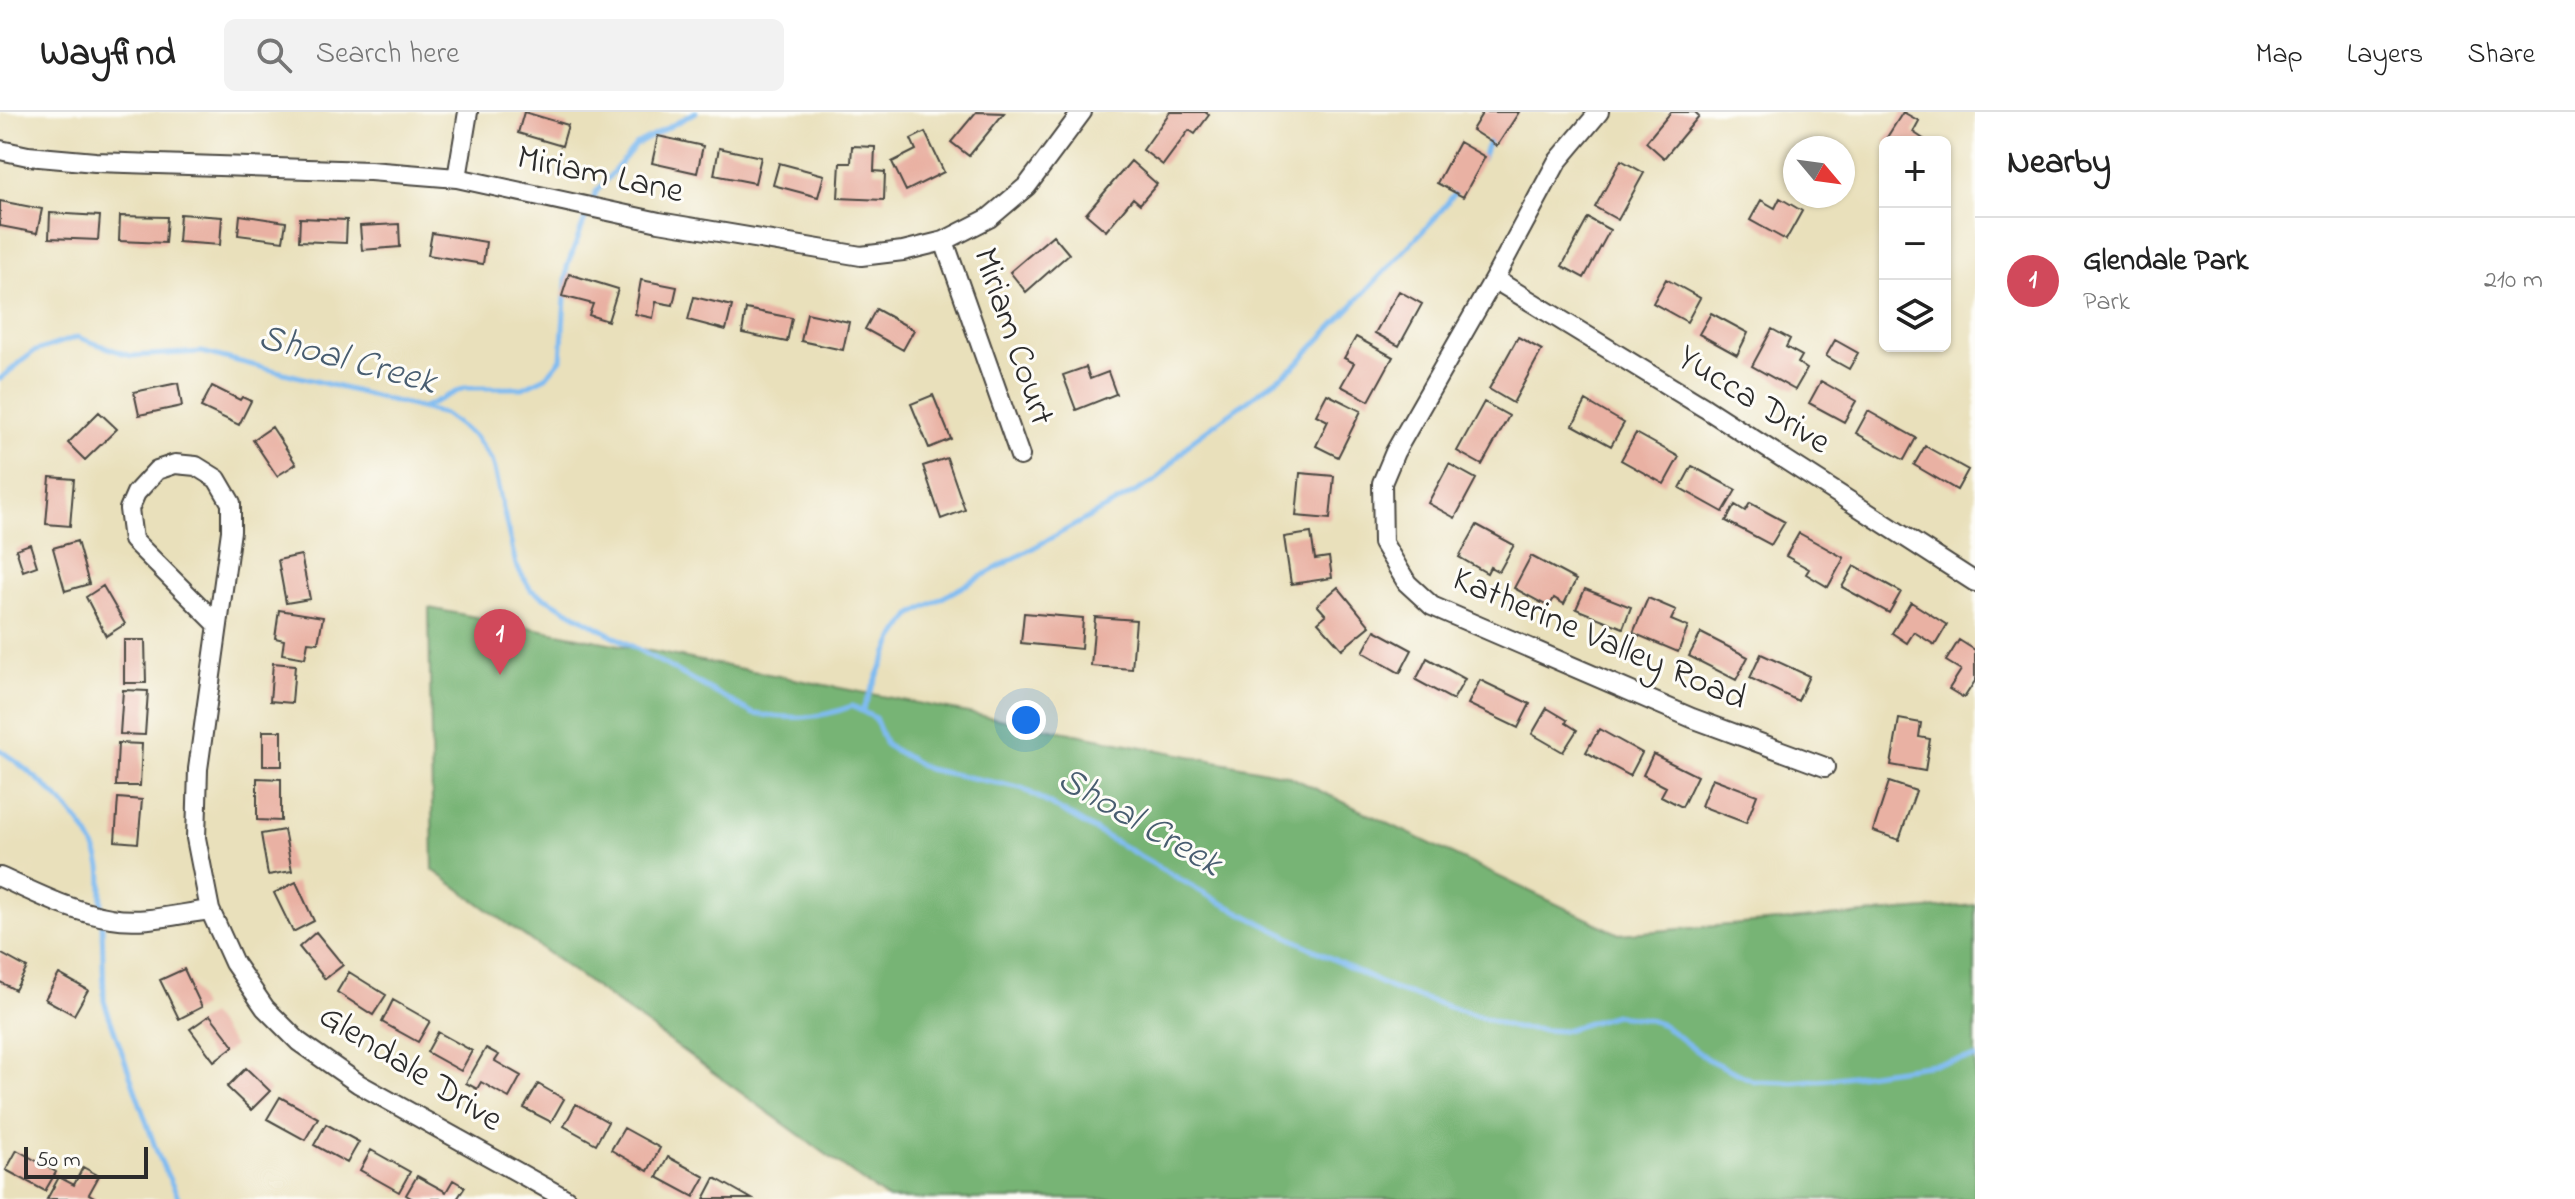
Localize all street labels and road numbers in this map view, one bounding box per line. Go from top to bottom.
street label: Miriam Lane [512,133,689,220]
street label: Miriam Court [957,241,1067,433]
street label: Yucca Drive [1666,333,1841,470]
street label: Katherine Valley Road [1444,554,1754,726]
street label: Glendale Drive [308,991,513,1147]

